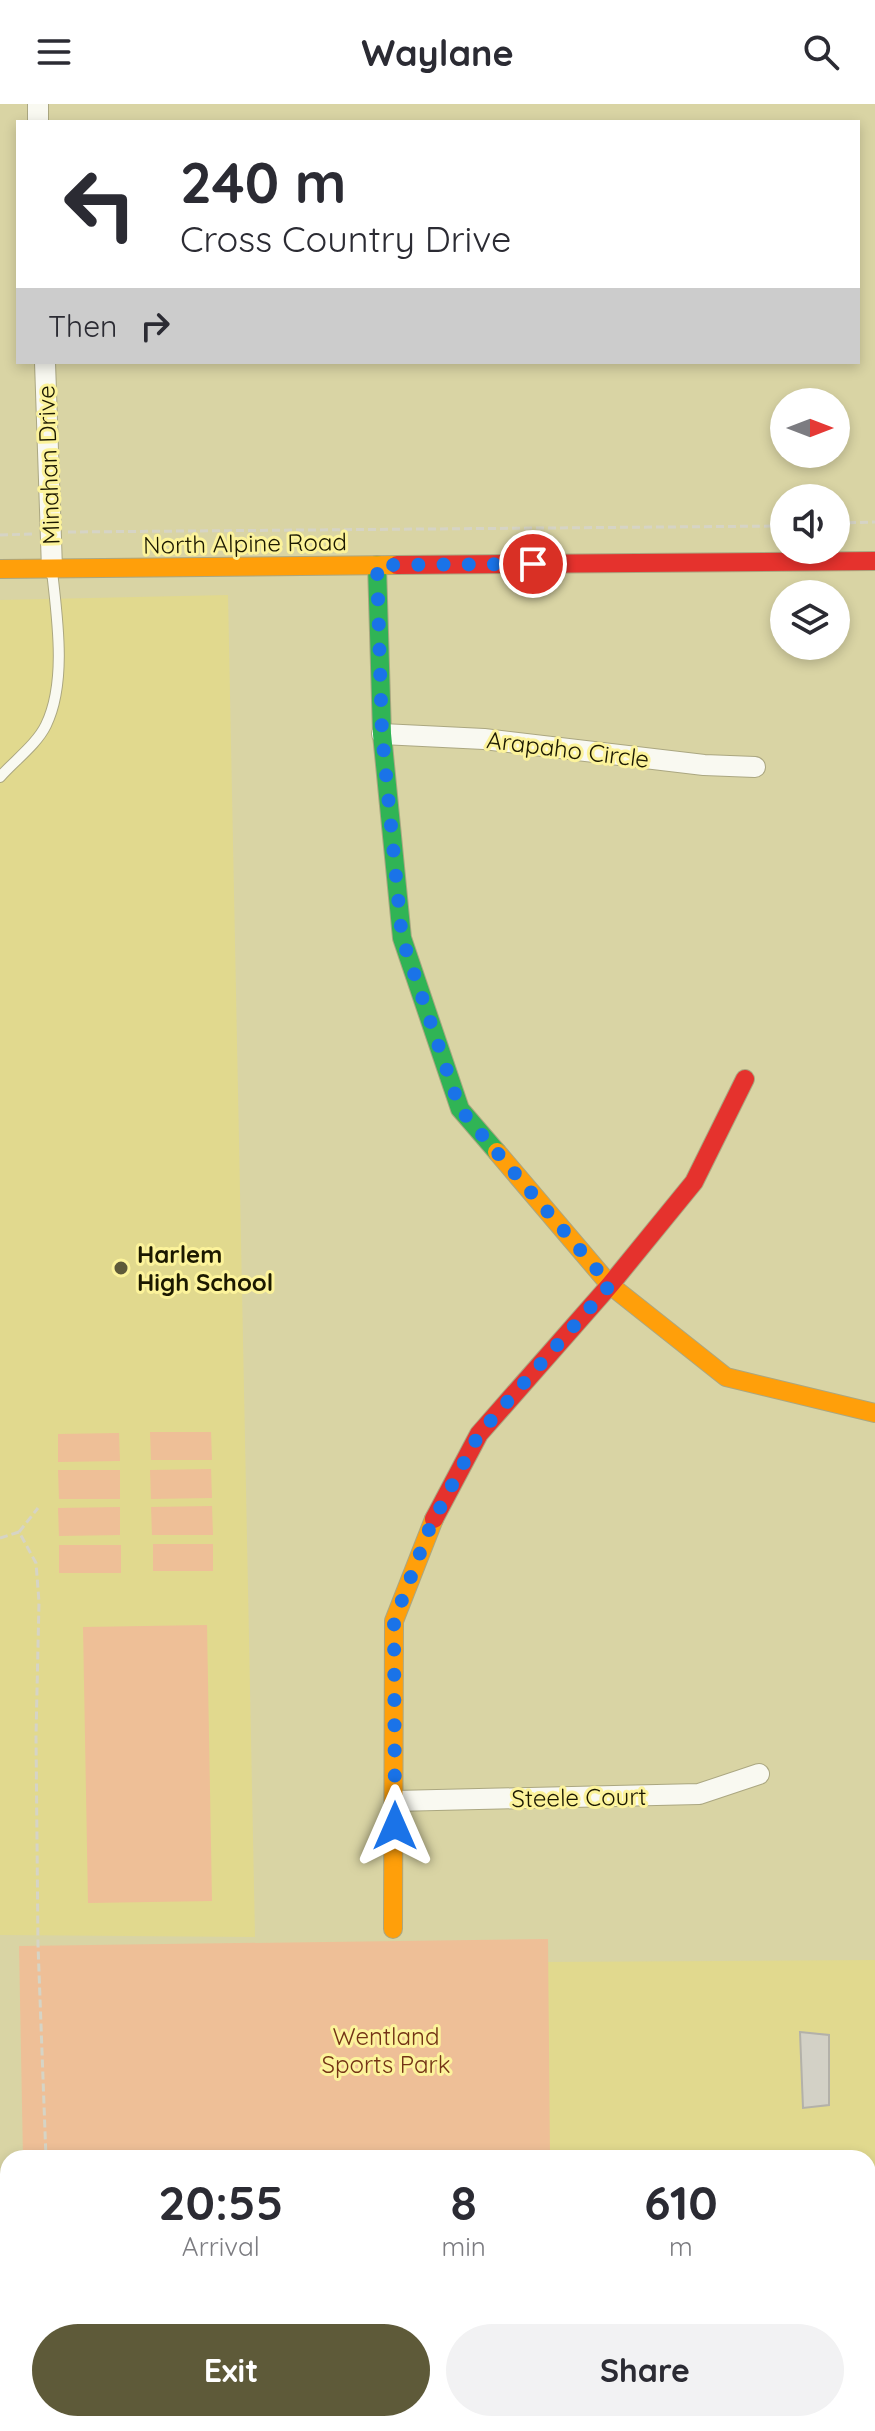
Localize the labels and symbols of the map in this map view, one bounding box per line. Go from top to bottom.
street label: Minahan Drive [30,385,66,545]
north arrow [770,388,850,468]
street label: North Alpine Road [143,526,347,560]
pin [499,530,567,598]
street label: Arapaho Circle [485,724,651,774]
place label: Harlem High School [137,1239,273,1297]
marker: Harlem High School [112,1259,130,1277]
street label: Steele Court [511,1781,647,1813]
position arrow [353,1784,437,1868]
park label: Wentland Sports Park [322,2021,451,2079]

